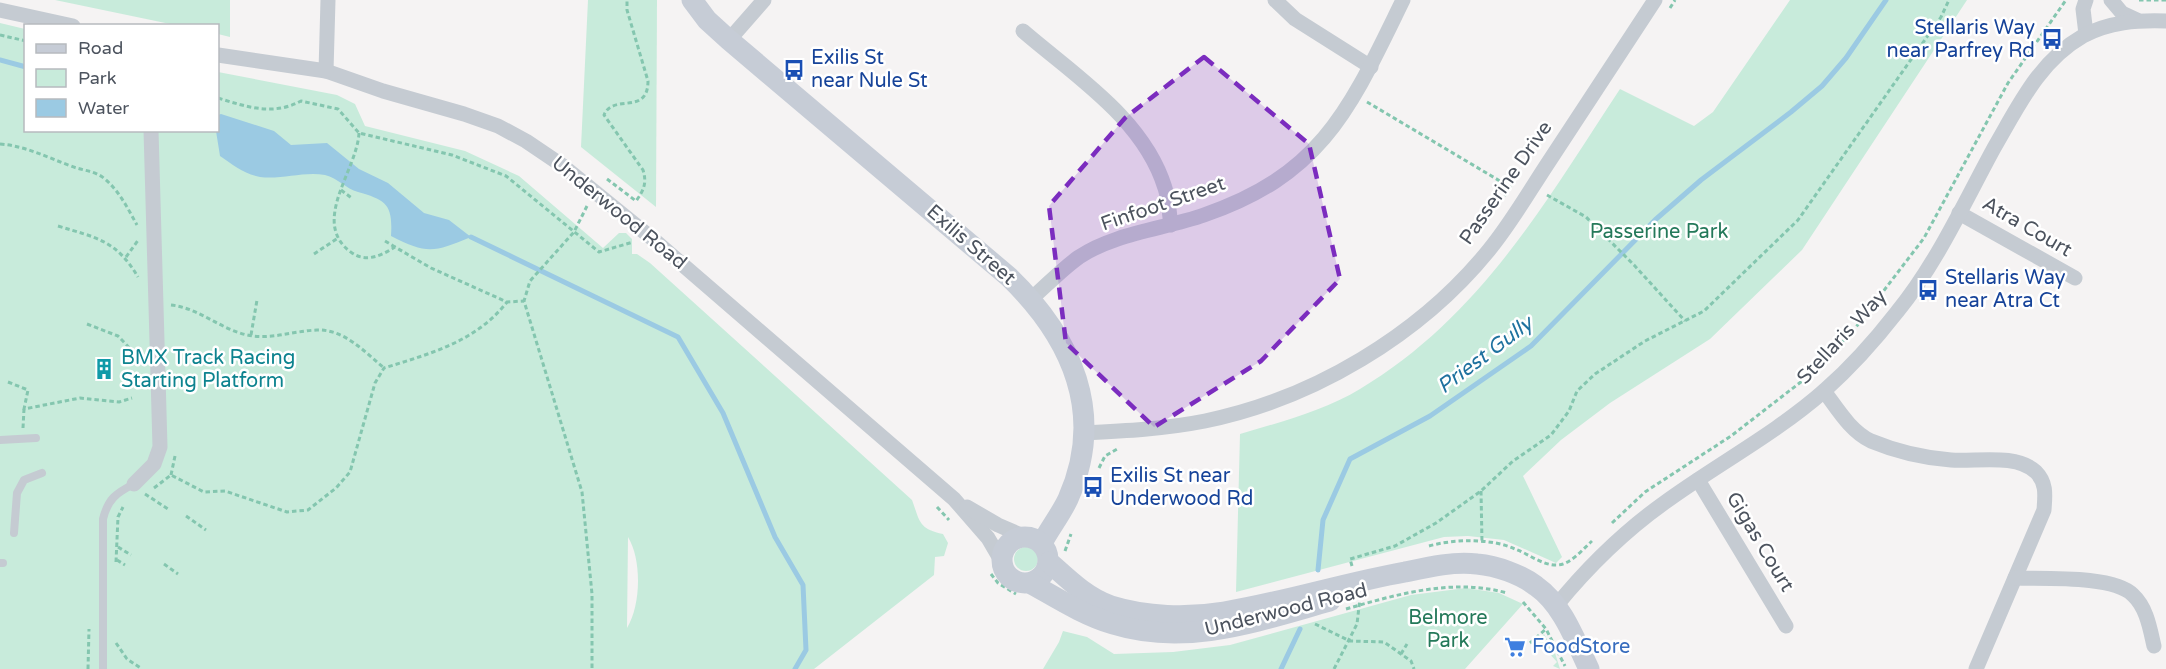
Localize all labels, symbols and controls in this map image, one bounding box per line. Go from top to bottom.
place label: Stellaris Way near Parfrey Rd [1887,16,2035,63]
legend [24,24,219,132]
bus stop icon: Stellaris Way near Parfrey Rd [2040,27,2064,51]
text: Road [78,37,123,59]
place label: Exilis St near Nule St [811,46,928,93]
bus stop icon: Exilis St near Nule St [782,58,806,82]
text: Park [78,67,117,89]
text: Water [78,97,129,119]
street label: Passerine Drive [1455,117,1557,249]
street label: Underwood Road [547,151,691,275]
street label: Finfoot Street [1098,171,1229,237]
street label: Atra Court [1978,192,2076,262]
street label: Exilis Street [921,200,1021,291]
park label: Passerine Park [1590,220,1728,244]
place label: Stellaris Way near Atra Ct [1945,266,2066,313]
bus stop icon: Stellaris Way near Atra Ct [1916,278,1940,302]
street label: Stellaris Way [1792,285,1892,389]
water label: Priest Gully [1432,309,1540,399]
place label: BMX Track Racing Starting Platform [121,346,295,393]
building icon: BMX Track Racing Starting Platform [92,357,116,381]
place label: Exilis St near Underwood Rd [1110,464,1253,511]
bus stop icon: Exilis St near Underwood Rd [1081,475,1105,499]
street label: Gigas Court [1721,488,1799,596]
street label: Underwood Road [1202,578,1370,642]
park label: Belmore Park [1408,606,1488,653]
supermarket icon: FoodStore [1503,635,1527,659]
place label: FoodStore [1532,635,1630,659]

